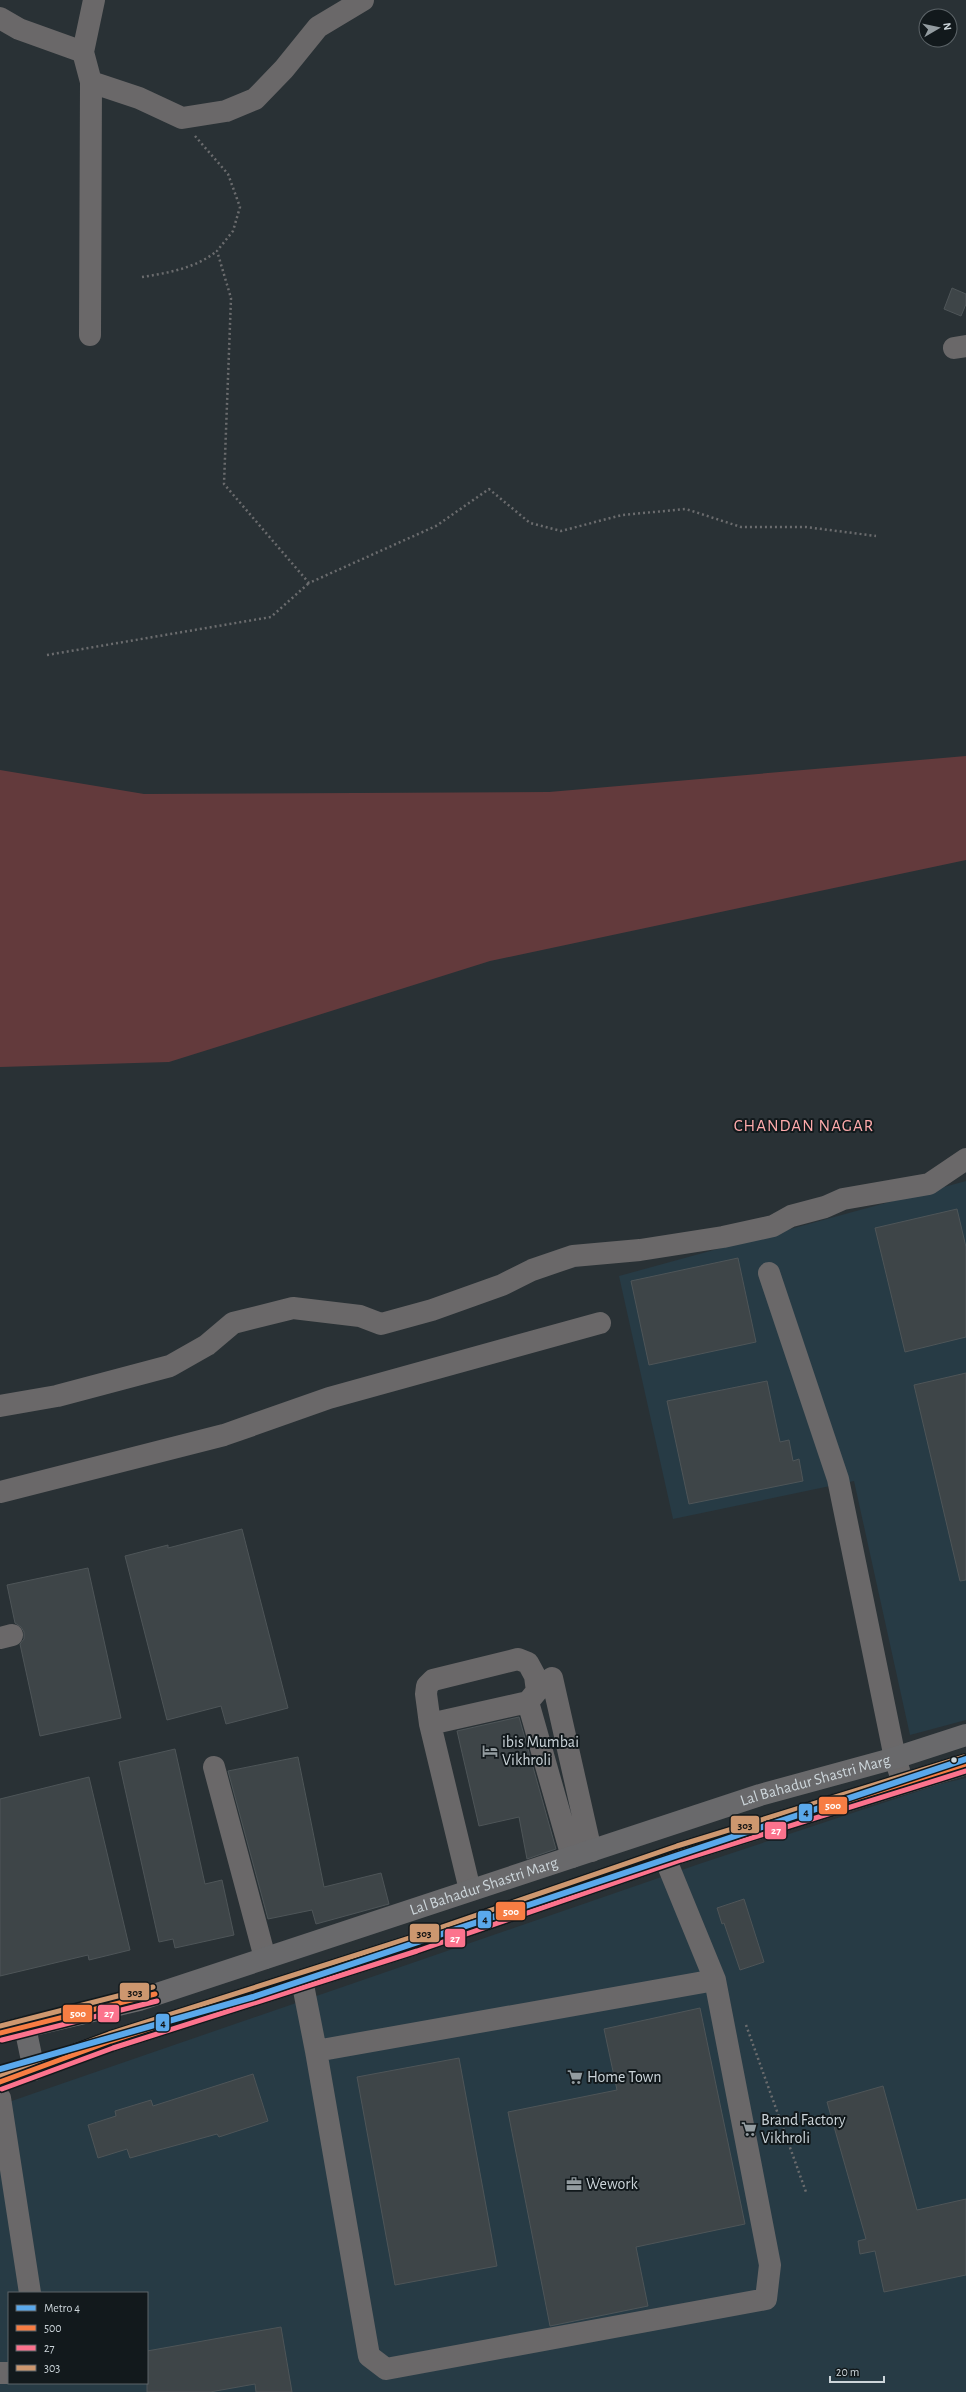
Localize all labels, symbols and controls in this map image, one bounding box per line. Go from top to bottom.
north arrow [918,8,958,48]
text: N [941,22,953,31]
district label: CHANDAN NAGAR [734,1117,874,1134]
place label: ibis Mumbai Vikhroli [502,1734,579,1768]
hotel icon: ibis Mumbai Vikhroli [481,1742,499,1760]
street label: Lal Bahadur Shastri Marg [738,1752,892,1809]
unlabelled marker [949,1755,959,1765]
line badge: 500 [818,1796,848,1815]
text: 500 [825,1800,841,1811]
line badge: 4 [798,1803,813,1822]
text: 4 [803,1807,809,1818]
line badge: 303 [730,1815,760,1834]
text: 303 [737,1820,753,1831]
line badge: 27 [764,1821,787,1840]
text: 27 [771,1825,781,1836]
street label: Lal Bahadur Shastri Marg [408,1854,560,1918]
line badge: 500 [495,1901,526,1921]
text: 500 [503,1906,519,1917]
line badge: 4 [477,1910,492,1929]
text: 4 [482,1914,488,1925]
line badge: 303 [409,1923,440,1943]
text: 303 [416,1928,432,1939]
line badge: 27 [444,1928,466,1948]
text: 27 [450,1933,460,1944]
line badge: 303 [119,1982,150,2001]
text: 303 [127,1987,143,1998]
line badge: 500 [62,2004,93,2023]
line badge: 27 [97,2004,120,2023]
text: 500 [70,2008,86,2019]
text: 27 [104,2008,114,2019]
line badge: 4 [155,2013,170,2032]
text: 4 [160,2018,166,2029]
supermarket icon: Home Town [566,2068,584,2086]
place label: Home Town [587,2069,662,2085]
place label: Brand Factory Vikhroli [761,2112,846,2146]
supermarket icon: Brand Factory Vikhroli [740,2120,758,2138]
office icon: Wework [565,2175,583,2193]
place label: Wework [586,2176,638,2192]
legend [8,2292,148,2384]
text: Metro 4 [44,2302,80,2314]
text: 500 [44,2322,62,2334]
text: 27 [44,2342,54,2354]
scale bar [830,2358,884,2384]
text: 303 [44,2362,60,2374]
text: 20 m [836,2366,859,2378]

